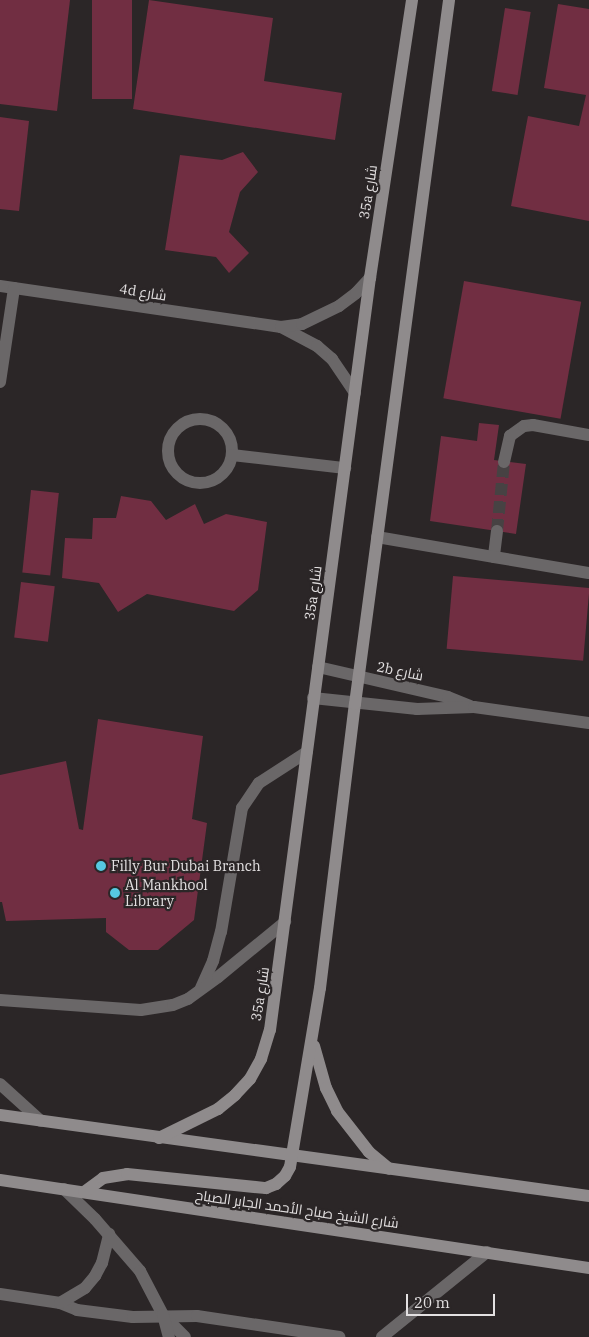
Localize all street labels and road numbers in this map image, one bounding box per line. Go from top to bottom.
street label: 35a شارع [355,164,381,220]
street label: 4d شارع [118,280,168,304]
street label: 35a شارع [301,565,325,621]
street label: 2b شارع [375,658,425,684]
street label: 35a شارع [247,966,273,1022]
street label: شارع الشيخ صباح الأحمد الجابر الصباح [194,1186,400,1232]

